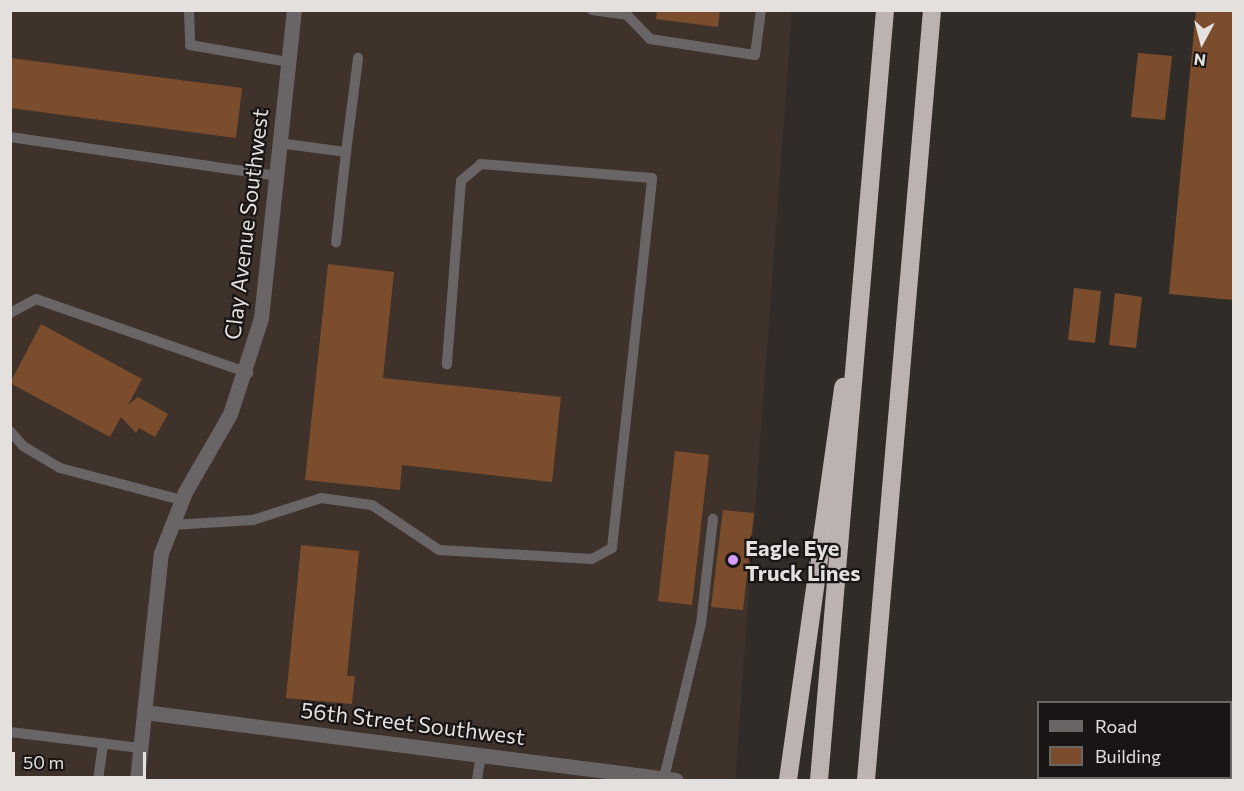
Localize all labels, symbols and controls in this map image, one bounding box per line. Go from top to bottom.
north arrow [1172,12,1232,72]
text: N [1193,50,1207,71]
street label: Clay Avenue Southwest [219,107,273,341]
place label: Eagle Eye Truck Lines [745,534,860,586]
marker: Eagle Eye Truck Lines [726,553,740,567]
street label: 56th Street Southwest [299,696,527,750]
legend [1037,701,1232,779]
text: Road [1095,715,1137,737]
scale bar [15,740,148,778]
text: Building [1095,745,1161,767]
text: 50 m [23,751,64,773]

